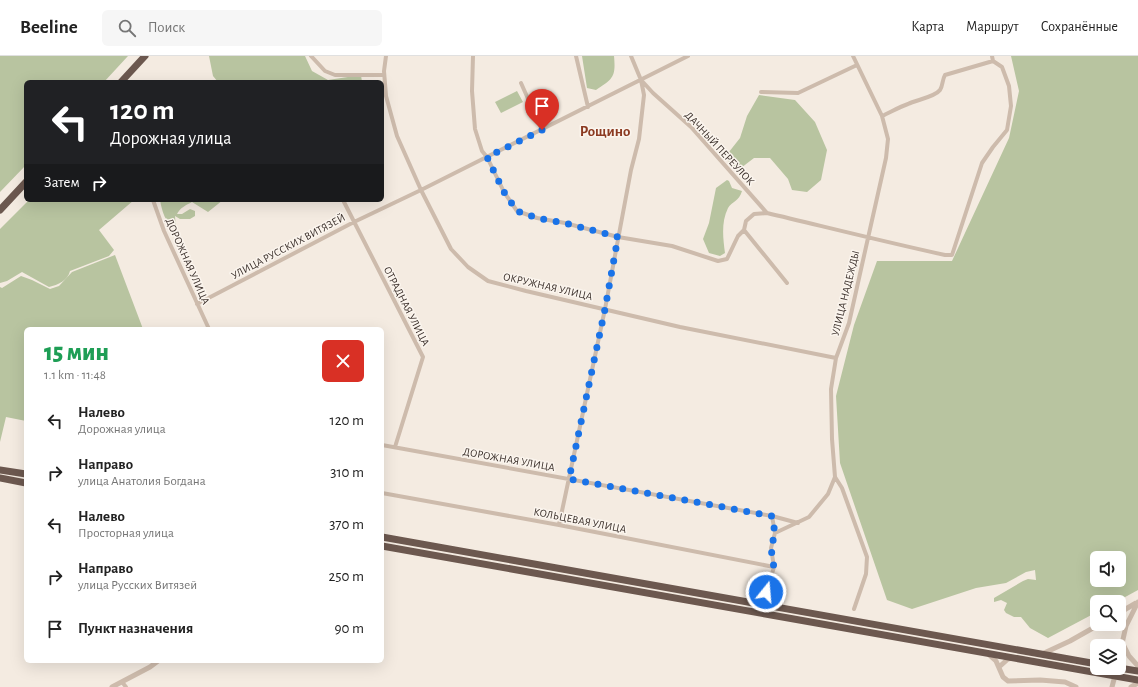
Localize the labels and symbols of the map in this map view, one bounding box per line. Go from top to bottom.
pin [525,89,559,130]
street label: ДАЧНЫЙ ПЕРЕУЛОК [683,109,757,188]
district label: Рощино [580,124,630,139]
street label: УЛИЦА РУССКИХ ВИТЯЗЕЙ [229,212,347,281]
street label: ДОРОЖНАЯ УЛИЦА [164,216,212,306]
street label: УЛИЦА НАДЕЖДЫ [830,249,861,337]
street label: ОТРАДНАЯ УЛИЦА [382,265,432,348]
street label: ОКРУЖНАЯ УЛИЦА [502,271,594,302]
street label: ДОРОЖНАЯ УЛИЦА [462,446,556,473]
street label: КОЛЬЦЕВАЯ УЛИЦА [533,506,628,535]
position arrow [745,571,787,613]

